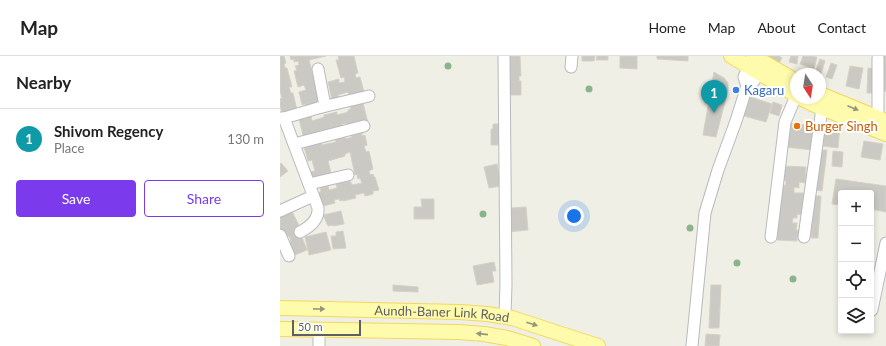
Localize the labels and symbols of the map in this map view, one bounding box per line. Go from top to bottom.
north arrow [790,68,826,104]
pin: 1 [701,80,727,113]
place label: Kagaru [744,82,784,98]
marker: Kagaru [731,85,741,95]
one-way arrow [847,105,858,111]
place label: Burger Singh [805,118,878,134]
marker: Burger Singh [792,121,802,131]
your location [564,206,584,226]
street label: Aundh-Baner Link Road [374,302,510,325]
one-way arrow [313,306,326,312]
scale bar [292,318,361,337]
one-way arrow [526,321,538,327]
one-way arrow [476,331,488,337]

